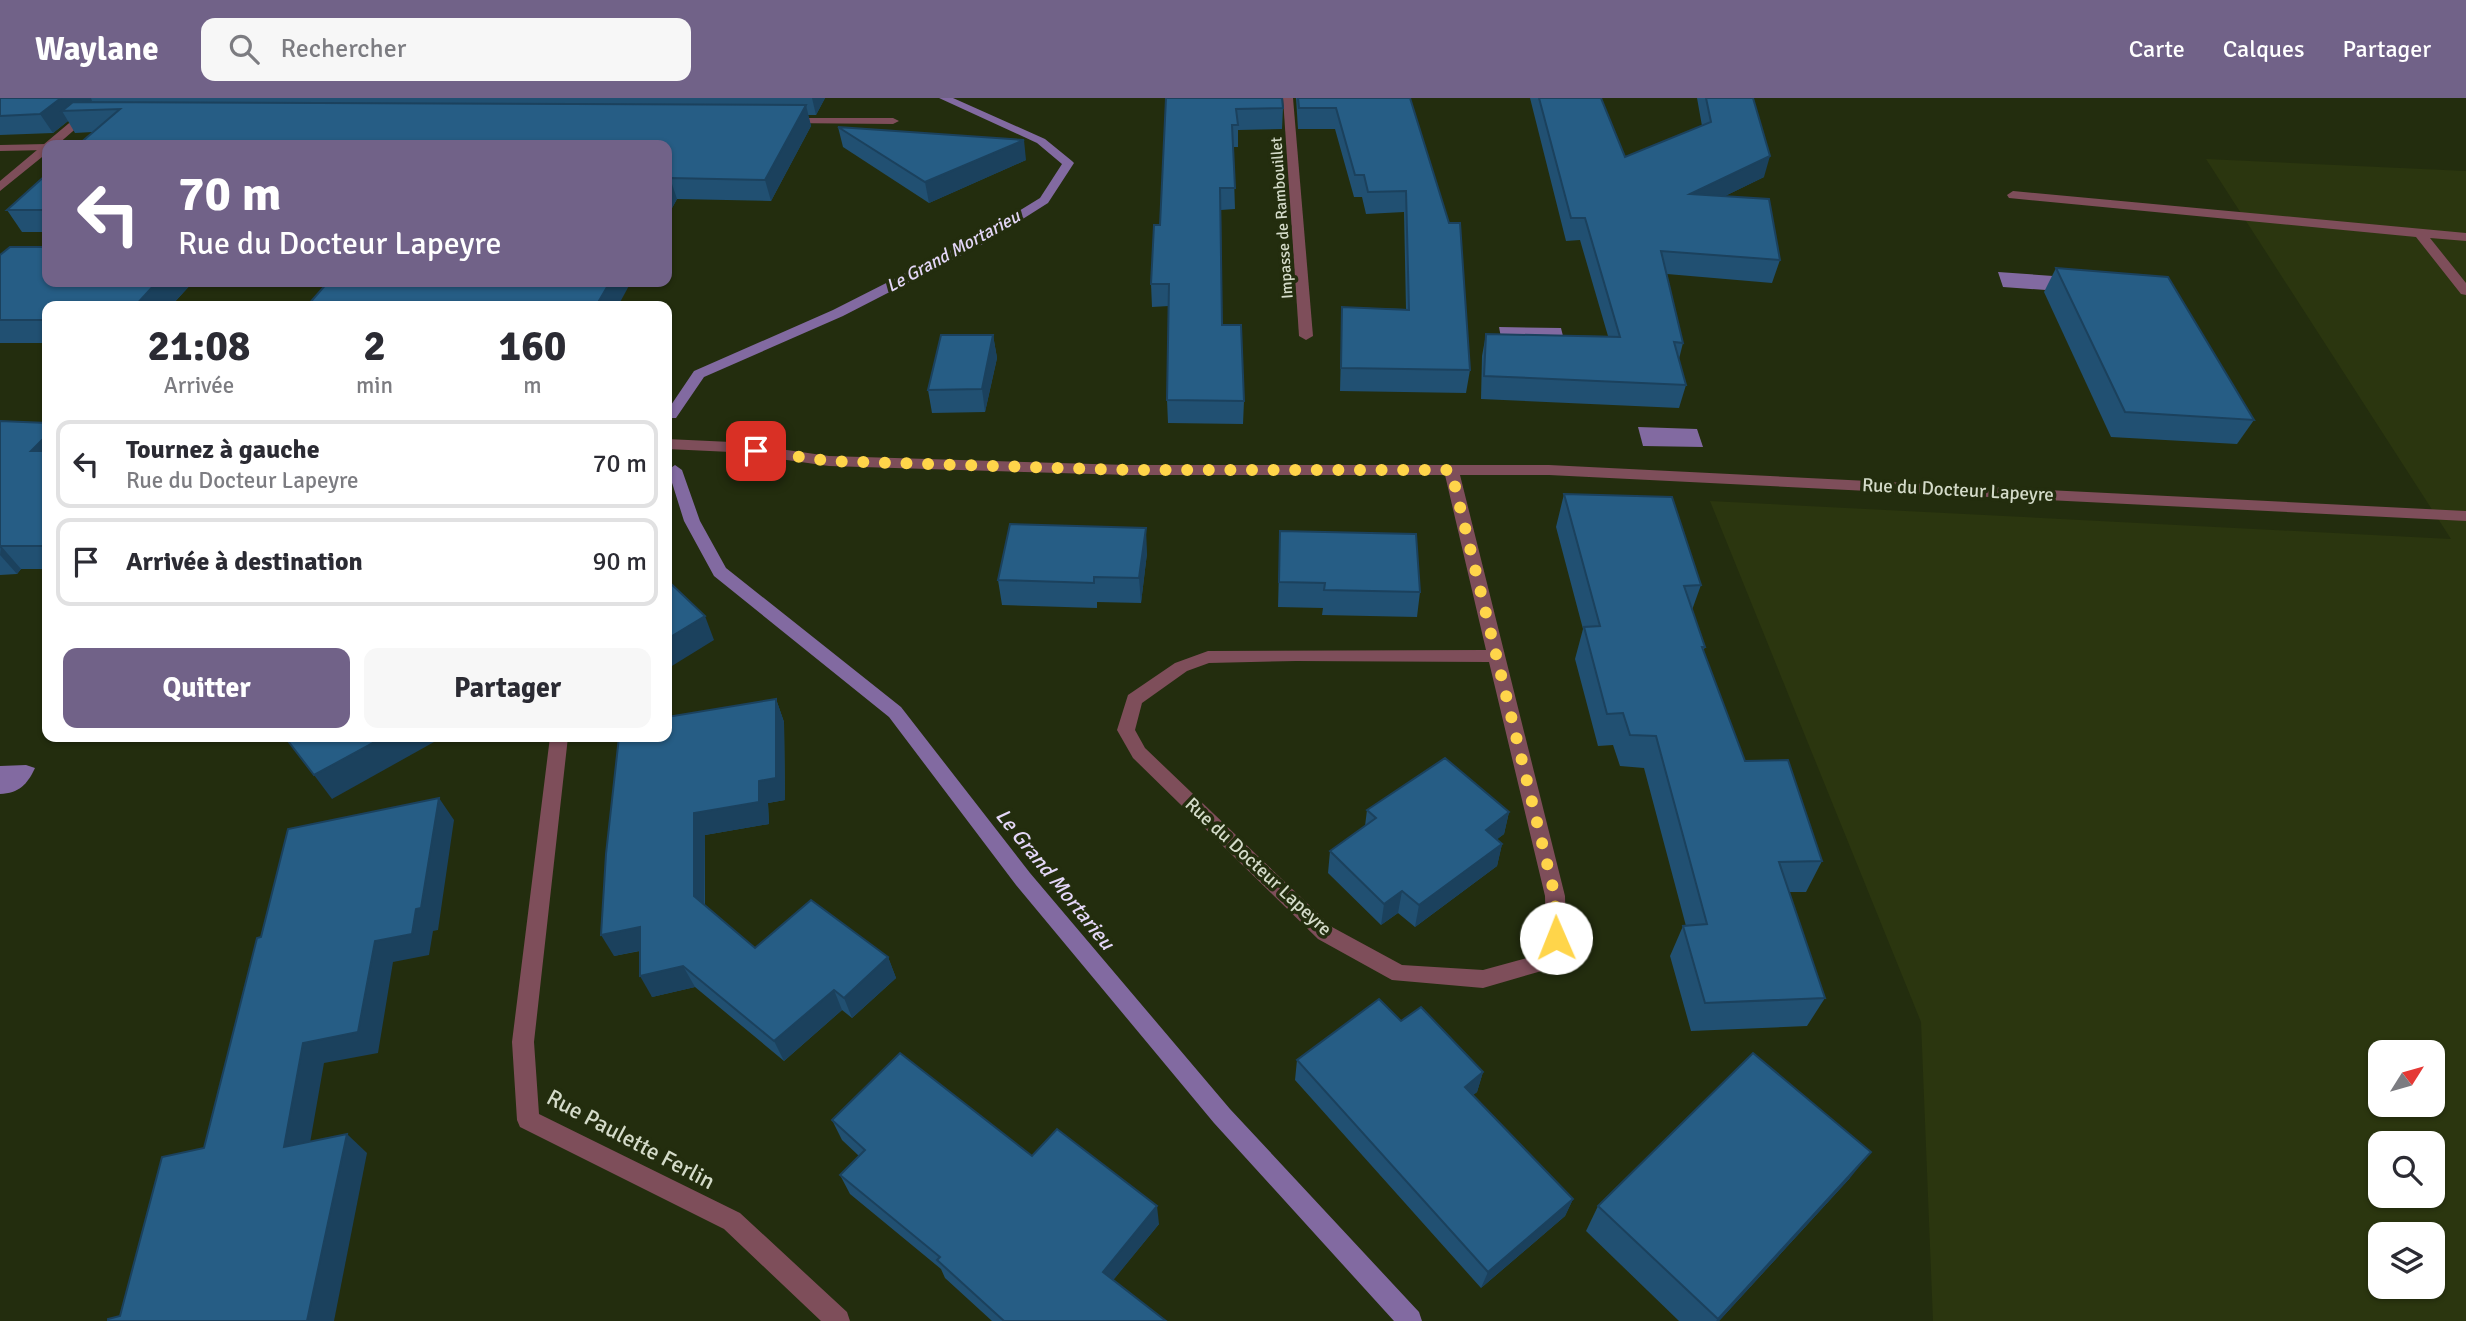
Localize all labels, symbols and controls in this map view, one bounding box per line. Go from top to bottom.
search box [201,18,691,81]
text: Waylane [35,29,159,70]
icon: search [225,30,263,68]
text: Rechercher [281,33,406,65]
text: Carte [2129,34,2185,64]
text: Calques [2223,34,2304,64]
text: Partager [2342,34,2431,64]
street label: Impasse de Rambouillet [1266,136,1298,300]
text: 70 m [178,164,281,224]
icon: left [63,168,154,259]
water label: Le Grand Mortarieu [882,205,1025,297]
text: Rue du Docteur Lapeyre [178,224,502,263]
text: 21:08 [147,321,251,372]
text: 2 [363,321,386,372]
text: 160 [498,321,567,372]
text: Arrivée [164,371,234,400]
text: min [356,371,393,400]
text: m [523,371,542,400]
pin [726,421,786,481]
icon: arrive [737,432,775,470]
text: Tournez à gauche [126,434,320,466]
icon: left [67,445,105,483]
text: 70 m [592,448,647,480]
text: Rue du Docteur Lapeyre [126,466,359,495]
street label: Rue du Docteur Lapeyre [1861,473,2054,507]
icon: arrive [67,543,105,581]
text: Arrivée à destination [126,546,363,578]
text: 90 m [592,546,647,578]
button: Quitter [63,648,350,728]
button: Partager [364,648,651,728]
street label: Rue du Docteur Lapeyre [1180,792,1337,941]
water label: Le Grand Mortarieu [990,803,1121,956]
position arrow [1519,901,1593,975]
north arrow [2368,1040,2445,1116]
map controls [2368,1040,2445,1299]
street label: Rue Paulette Ferlin [542,1083,720,1196]
button: search [2368,1131,2445,1208]
button: layers [2368,1222,2445,1299]

